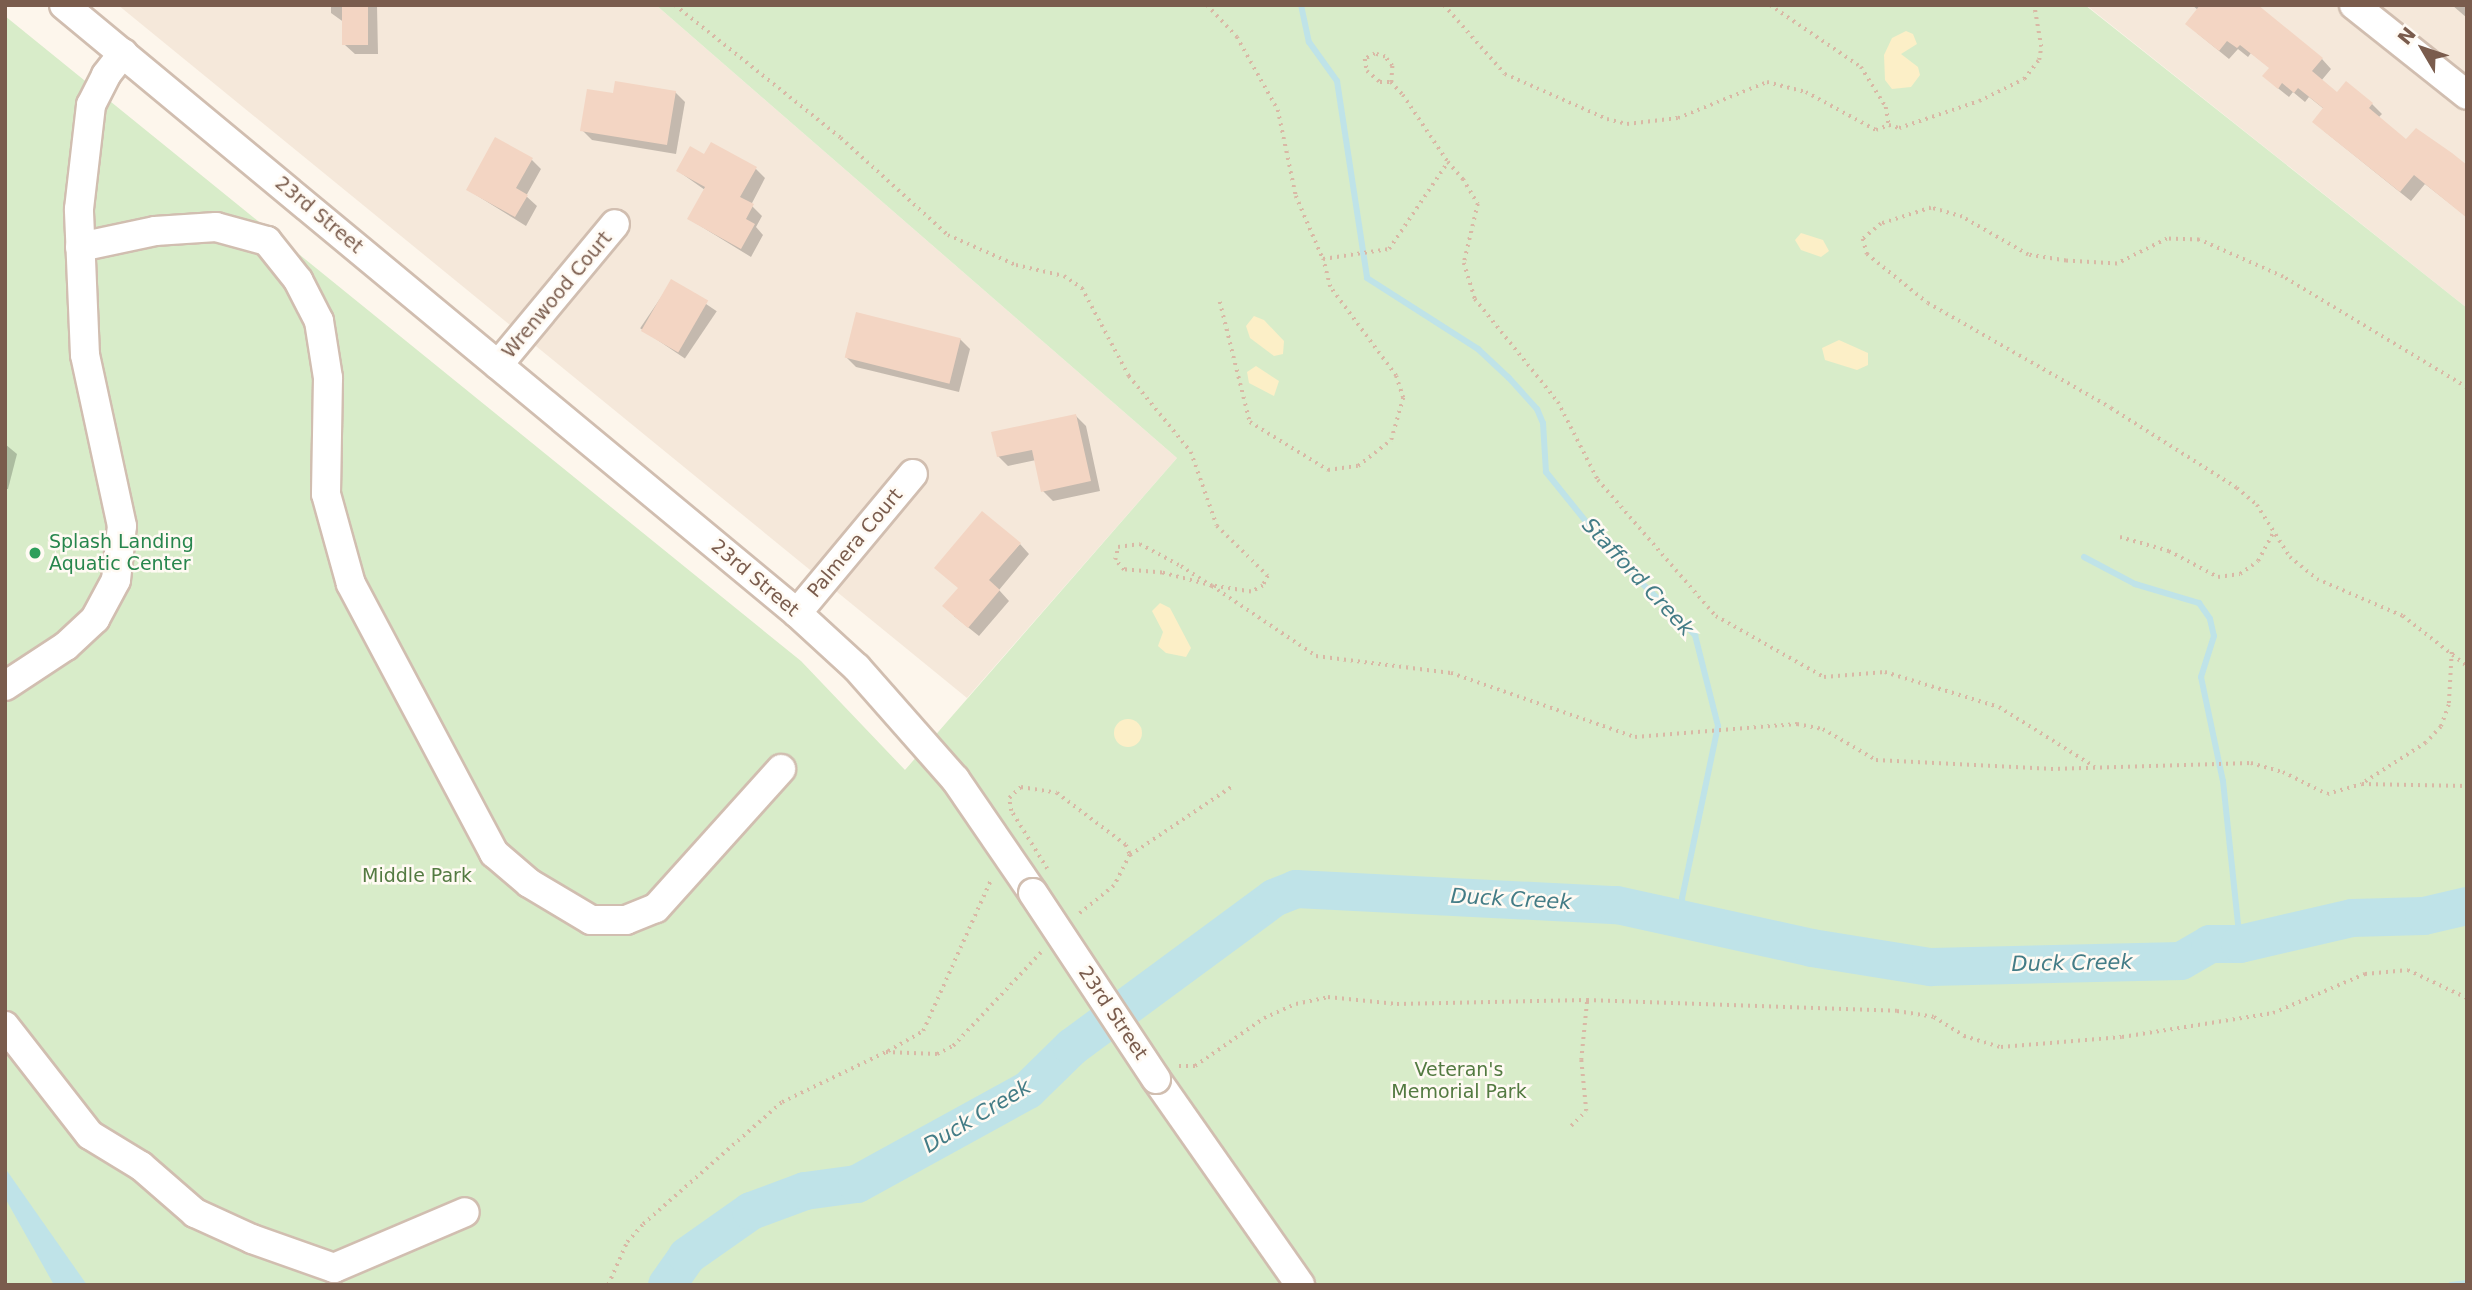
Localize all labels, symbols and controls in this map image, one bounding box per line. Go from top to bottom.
north arrow [2388,14,2458,84]
text: N [2393,23,2420,49]
street label: 23rd Street [271,172,367,258]
street label: Wrenwood Court [497,227,617,363]
street label: Palmera Court [803,484,907,602]
water label: Stafford Creek [1577,513,1699,641]
place label: Splash Landing Aquatic Center [49,531,194,575]
street label: 23rd Street [707,535,803,621]
marker: Splash Landing Aquatic Center [27,545,43,561]
park label: Middle Park [362,865,472,887]
water label: Duck Creek [1450,883,1572,915]
water label: Duck Creek [2011,949,2133,977]
street label: 23rd Street [1073,962,1153,1064]
park label: Veteran's Memorial Park [1391,1059,1527,1103]
water label: Duck Creek [919,1074,1035,1158]

